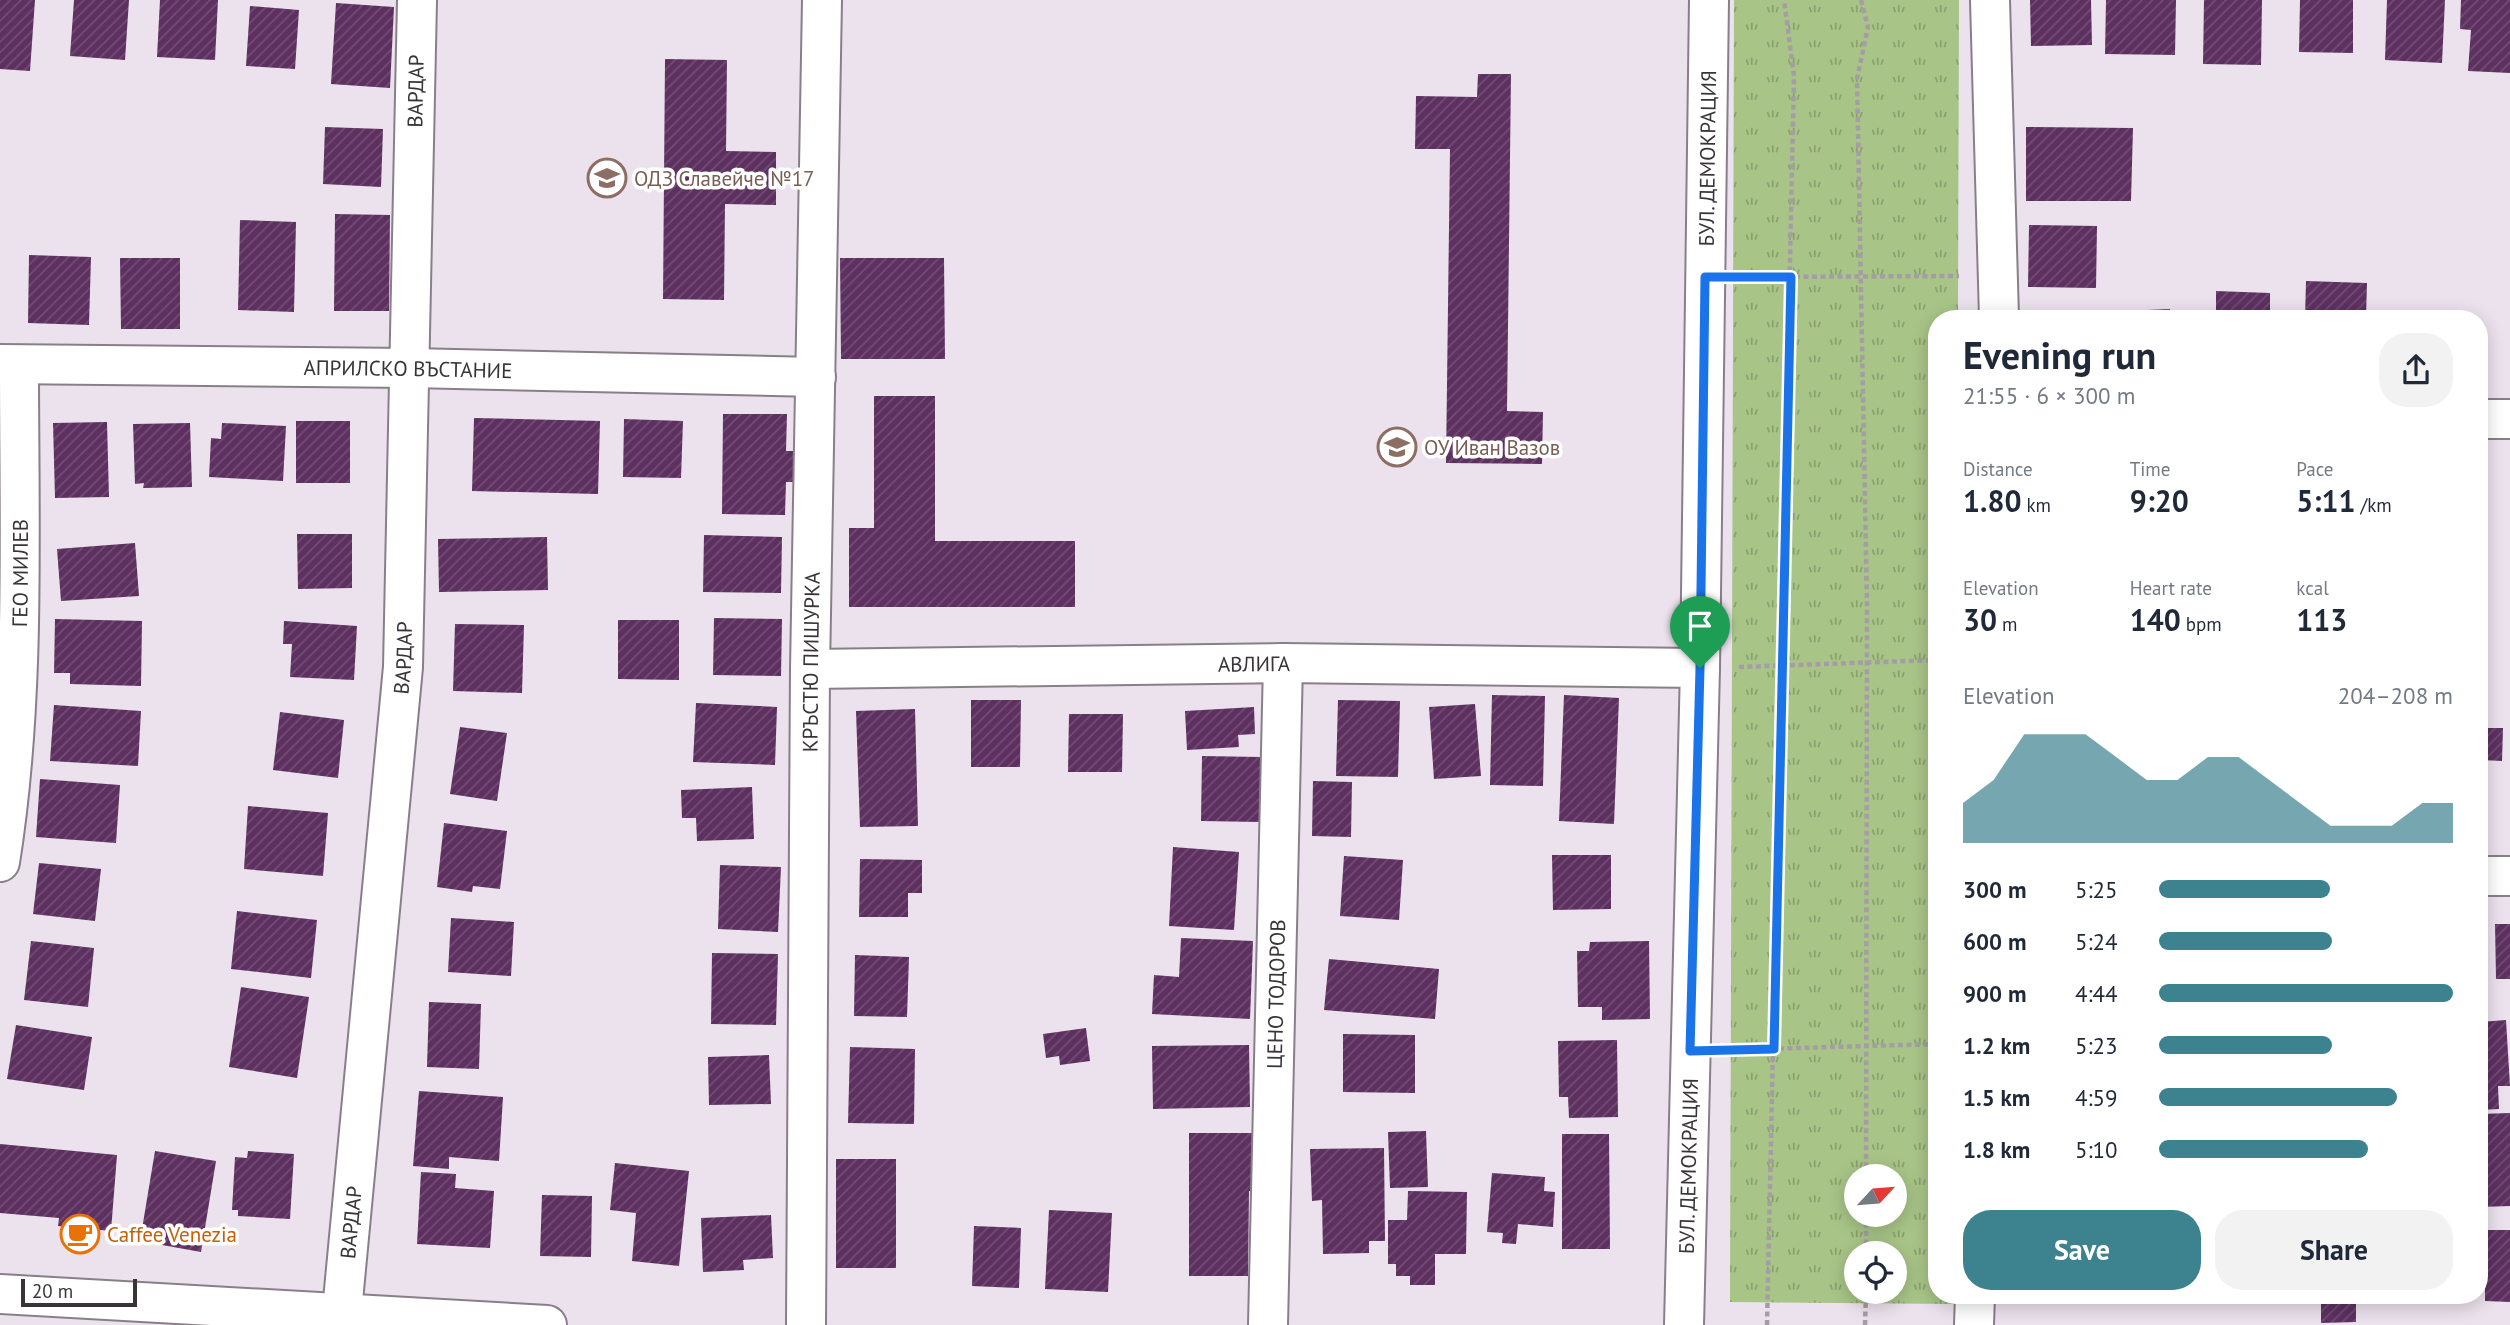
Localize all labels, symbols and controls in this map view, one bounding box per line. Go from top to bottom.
street label: ВАРДАР [401,54,429,128]
street label: БУЛ. ДЕМОКРАЦИЯ [1692,70,1722,246]
school or university icon: ОДЗ Славейче №17 [586,157,628,199]
place label: ОДЗ Славейче №17 [634,165,815,192]
text: Evening run [1963,330,2156,379]
button: share [2379,333,2453,407]
street label: АПРИЛСКО ВЪСТАНИЕ [303,353,513,384]
text: 21:55 · 6 × 300 m [1963,381,2135,410]
school or university icon: ОУ Иван Вазов [1376,426,1418,468]
place label: ОУ Иван Вазов [1424,434,1560,461]
text: Distance [1963,457,2033,481]
text: Time [2130,457,2170,481]
text: Pace [2296,457,2334,481]
text: 1.80 [1963,481,2021,520]
text: 9:20 [2130,481,2189,520]
text: 5:11 [2296,481,2355,520]
text: km [2021,493,2051,517]
text: /km [2355,493,2392,517]
street label: ГЕО МИЛЕВ [6,519,33,627]
street label: КРЪСТЮ ПИШУРКА [796,571,825,752]
text: Elevation [1963,576,2039,600]
text: Heart rate [2130,576,2212,600]
text: kcal [2296,576,2329,600]
pin [1670,596,1730,668]
text: 30 [1963,600,1997,639]
text: 140 [2130,600,2181,639]
text: 113 [2296,600,2347,639]
icon: arrive [1681,607,1719,645]
text: m [1997,612,2018,636]
text: bpm [2181,612,2222,636]
street label: ВАРДАР [387,621,417,696]
street label: АВЛИГА [1218,649,1291,677]
text: Elevation [1963,681,2055,710]
text: 204–208 m [2338,681,2453,710]
text: 300 m [1963,875,2026,904]
text: 5:25 [2075,875,2118,904]
street label: ЦЕНО ТОДОРОВ [1260,919,1291,1069]
text: 600 m [1963,927,2026,956]
text: 5:24 [2075,927,2118,956]
text: 900 m [1963,979,2026,1008]
text: 4:44 [2075,979,2118,1008]
text: 1.2 km [1963,1031,2030,1060]
text: 5:23 [2075,1031,2118,1060]
street label: БУЛ. ДЕМОКРАЦИЯ [1672,1078,1704,1254]
text: 1.5 km [1963,1083,2030,1112]
text: 4:59 [2075,1083,2118,1112]
text: 1.8 km [1963,1135,2030,1164]
text: 5:10 [2075,1135,2118,1164]
north arrow [1844,1164,1908,1227]
map controls [1844,1164,1907,1304]
street label: ВАРДАР [334,1185,367,1260]
button: Save [1963,1210,2201,1290]
button: Share [2215,1210,2453,1290]
cafe icon: Caffee Venezia [59,1213,101,1255]
place label: Caffee Venezia [107,1221,237,1248]
button: locate [1844,1241,1907,1304]
scale bar [21,1276,136,1308]
text: 20 m [32,1279,73,1303]

